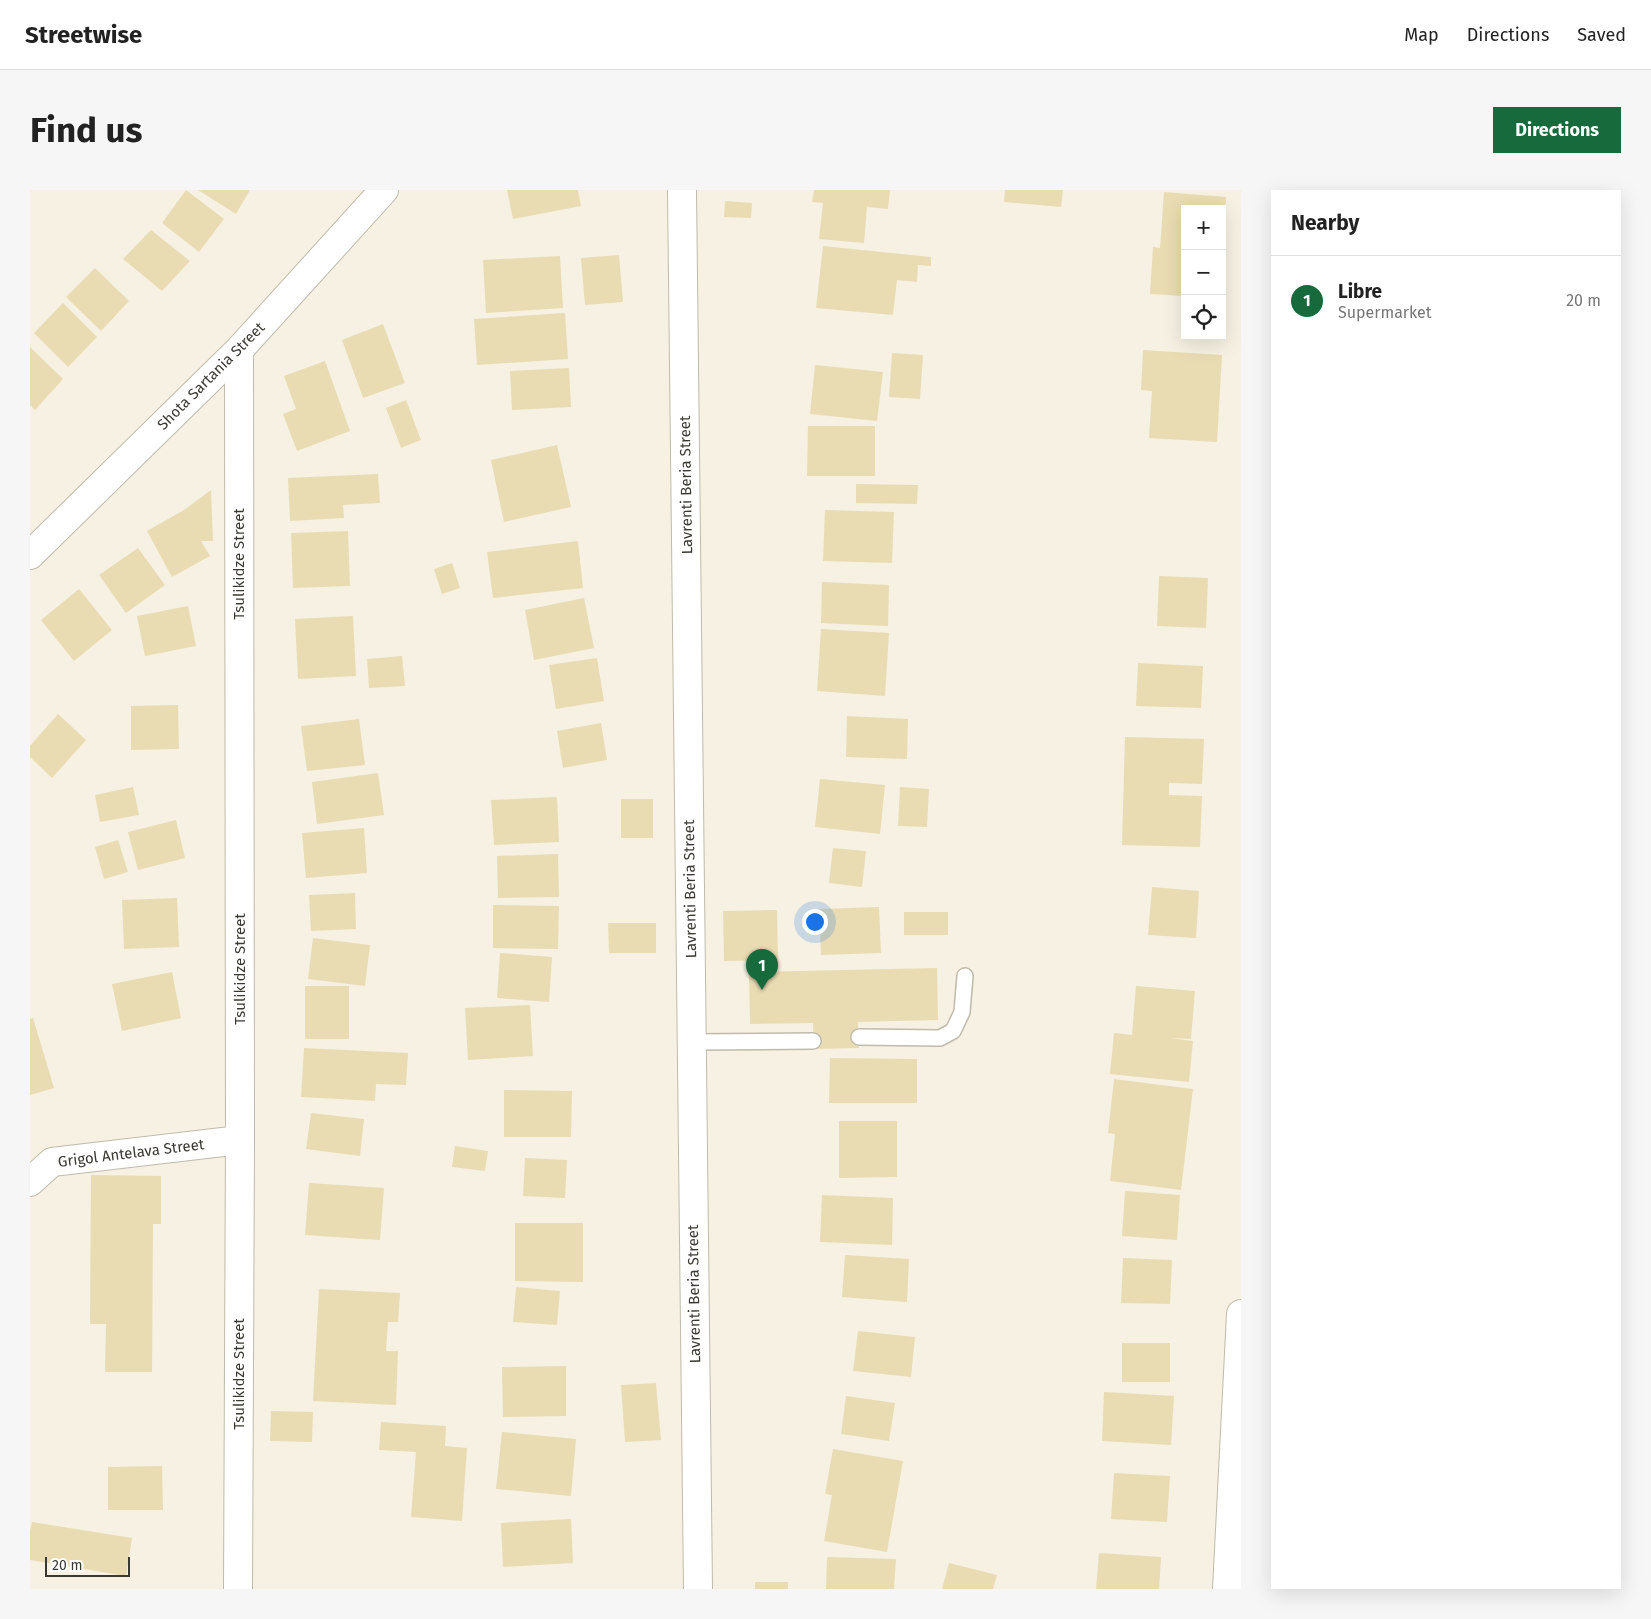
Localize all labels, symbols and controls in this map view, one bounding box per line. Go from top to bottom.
text: Streetwise [25,21,142,49]
text: Map [1404,24,1439,46]
text: Directions [1467,24,1549,46]
text: Saved [1577,24,1626,46]
button: Directions [1493,107,1621,153]
text: Find us [30,109,142,151]
map controls [1181,205,1226,340]
button: + [1181,205,1226,250]
text: Nearby [1291,210,1359,236]
button: − [1181,250,1226,295]
text: Libre [1338,280,1382,303]
text: 1 [1303,291,1311,310]
text: 20 m [1566,291,1601,310]
button: locate [1181,295,1226,340]
text: Supermarket [1338,303,1432,322]
street label: Shota Sartania Street [154,318,269,433]
street label: Lavrenti Beria Street [676,415,696,555]
street label: Tsulikidze Street [230,508,248,620]
street label: Lavrenti Beria Street [680,819,700,959]
your location [802,909,828,935]
street label: Tsulikidze Street [231,913,249,1025]
pin: 1 [746,949,778,990]
street label: Grigol Antelava Street [57,1135,206,1171]
street label: Lavrenti Beria Street [684,1224,704,1364]
street label: Tsulikidze Street [230,1318,248,1430]
scale bar [45,1554,130,1577]
text: 20 m [52,1557,82,1574]

